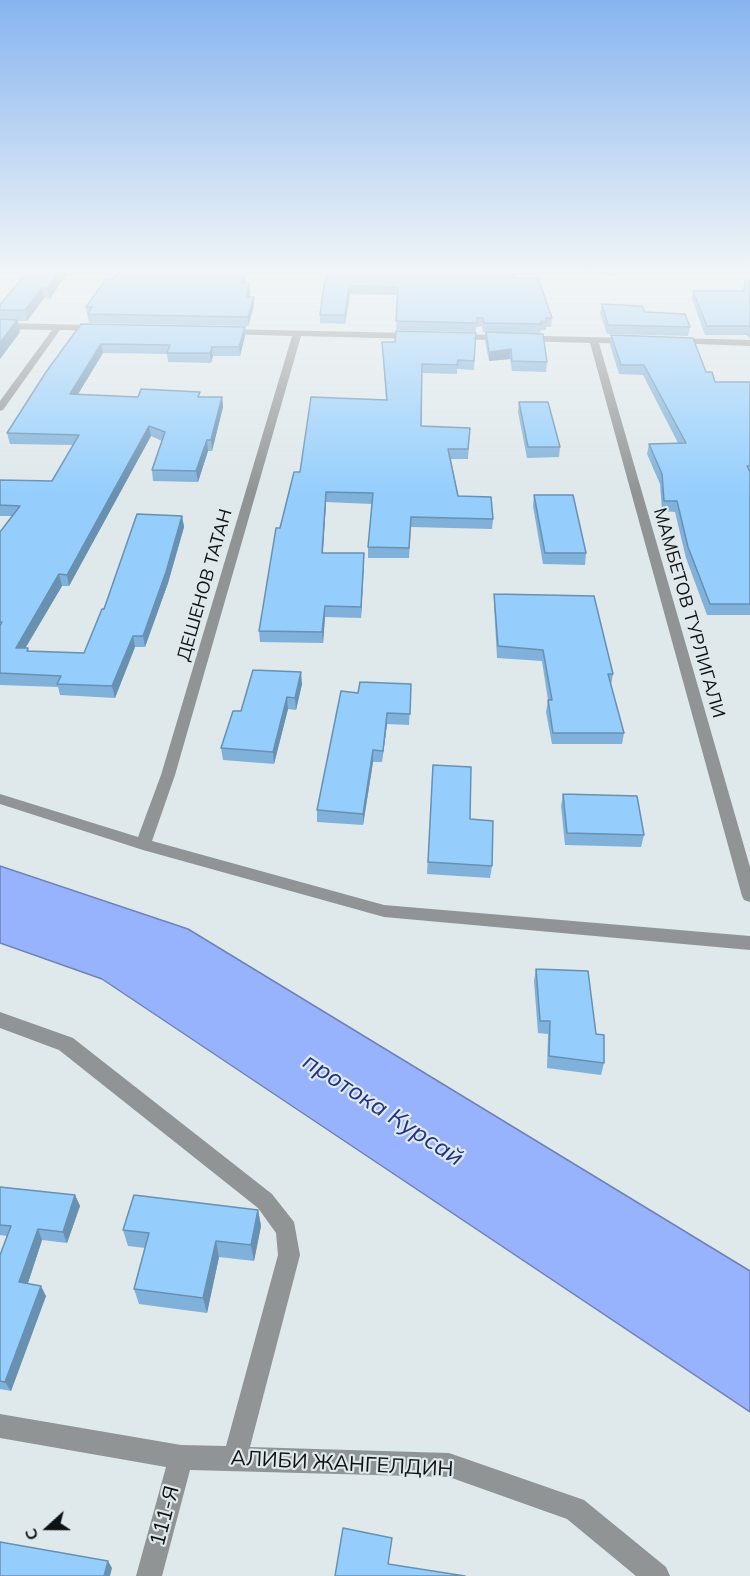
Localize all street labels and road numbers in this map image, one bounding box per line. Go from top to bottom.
street label: ДЕШЕНОВ ТАТАН [173,506,237,664]
street label: МАМБЕТОВ ТУРЛИГАЛИ [649,506,729,720]
street label: АЛИБИ ЖАНГЕЛДИН [230,1446,454,1482]
street label: 111-Я [145,1483,185,1549]

